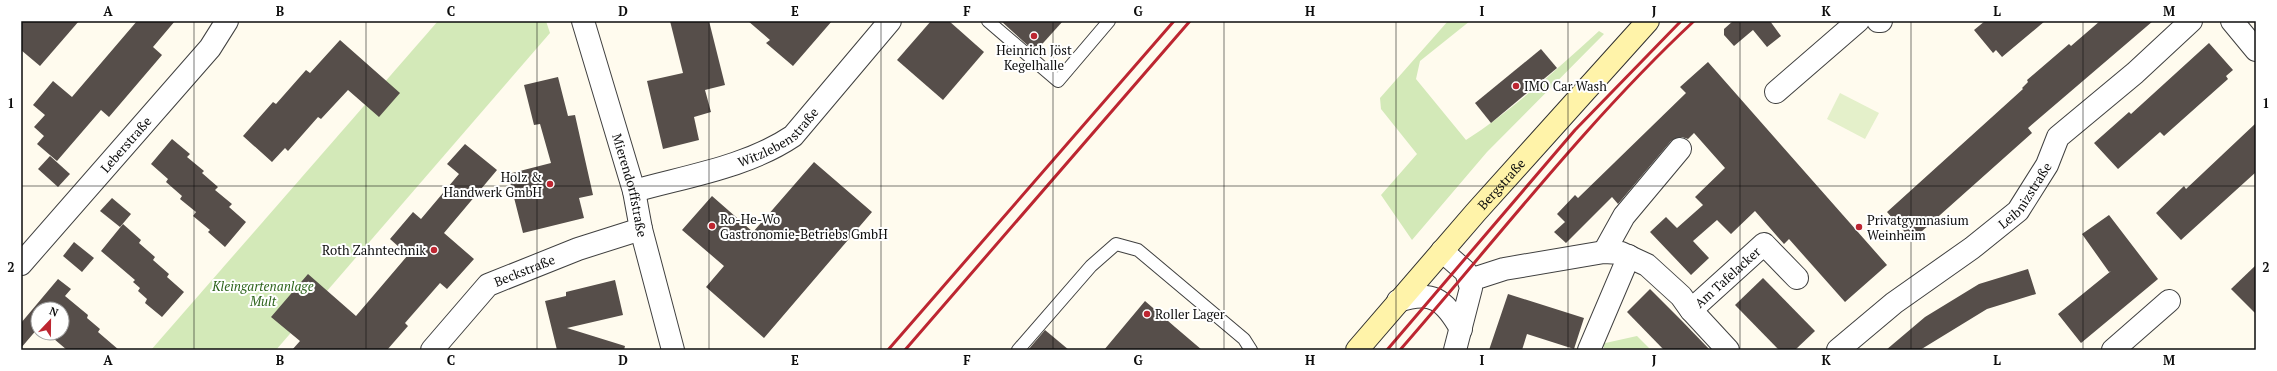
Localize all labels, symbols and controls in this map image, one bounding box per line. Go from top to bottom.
text: A [103,2,113,20]
text: B [276,2,284,20]
text: C [447,2,455,20]
text: D [618,2,628,20]
text: E [791,2,799,20]
text: F [963,2,971,20]
text: G [1133,2,1143,20]
text: H [1305,2,1315,20]
text: I [1480,2,1485,20]
text: J [1652,2,1657,20]
text: K [1821,2,1831,20]
text: L [1993,2,2001,20]
text: M [2163,2,2175,20]
marker: Heinrich Jöst Kegelhalle [1029,31,1039,41]
place label: Heinrich Jöst Kegelhalle [996,41,1072,74]
place label: IMO Car Wash [1524,77,1607,95]
marker: IMO Car Wash [1511,81,1521,91]
text: 1 [7,94,15,112]
text: 1 [2262,94,2270,112]
street label: Witzlebenstraße [735,103,822,171]
street label: Leberstraße [96,112,155,176]
street label: Mierendorffstraße [608,131,652,239]
street label: Bergstraße [1473,154,1529,213]
street label: Leibnizstraße [1994,159,2056,233]
place label: Holz & Handwerk GmbH [444,168,543,201]
marker: Holz & Handwerk GmbH [545,179,555,189]
place label: Ro-He-Wo Gastronomie-Betriebs GmbH [720,210,888,243]
place label: Privatgymnasium Weinheim [1867,211,1969,244]
marker: Ro-He-Wo Gastronomie-Betriebs GmbH [707,221,717,231]
marker: Privatgymnasium Weinheim [1854,222,1864,232]
place label: Roth Zahntechnik [322,241,426,259]
street label: Am Tafelacker [1691,243,1764,312]
marker: Roth Zahntechnik [429,245,439,255]
street label: Beckstraße [491,250,558,291]
text: 2 [7,258,15,276]
text: 2 [2262,258,2270,276]
park label: Kleingartenanlage Mult [211,277,314,310]
north arrow [30,301,70,341]
text: N [47,304,61,320]
place label: Roller Lager [1155,305,1225,323]
marker: Roller Lager [1142,309,1152,319]
text: A [103,351,113,369]
text: B [276,351,284,369]
text: C [447,351,455,369]
text: D [618,351,628,369]
text: E [791,351,799,369]
text: F [963,351,971,369]
text: G [1133,351,1143,369]
text: H [1305,351,1315,369]
text: I [1480,351,1485,369]
text: J [1652,351,1657,369]
text: K [1821,351,1831,369]
text: L [1993,351,2001,369]
text: M [2163,351,2175,369]

